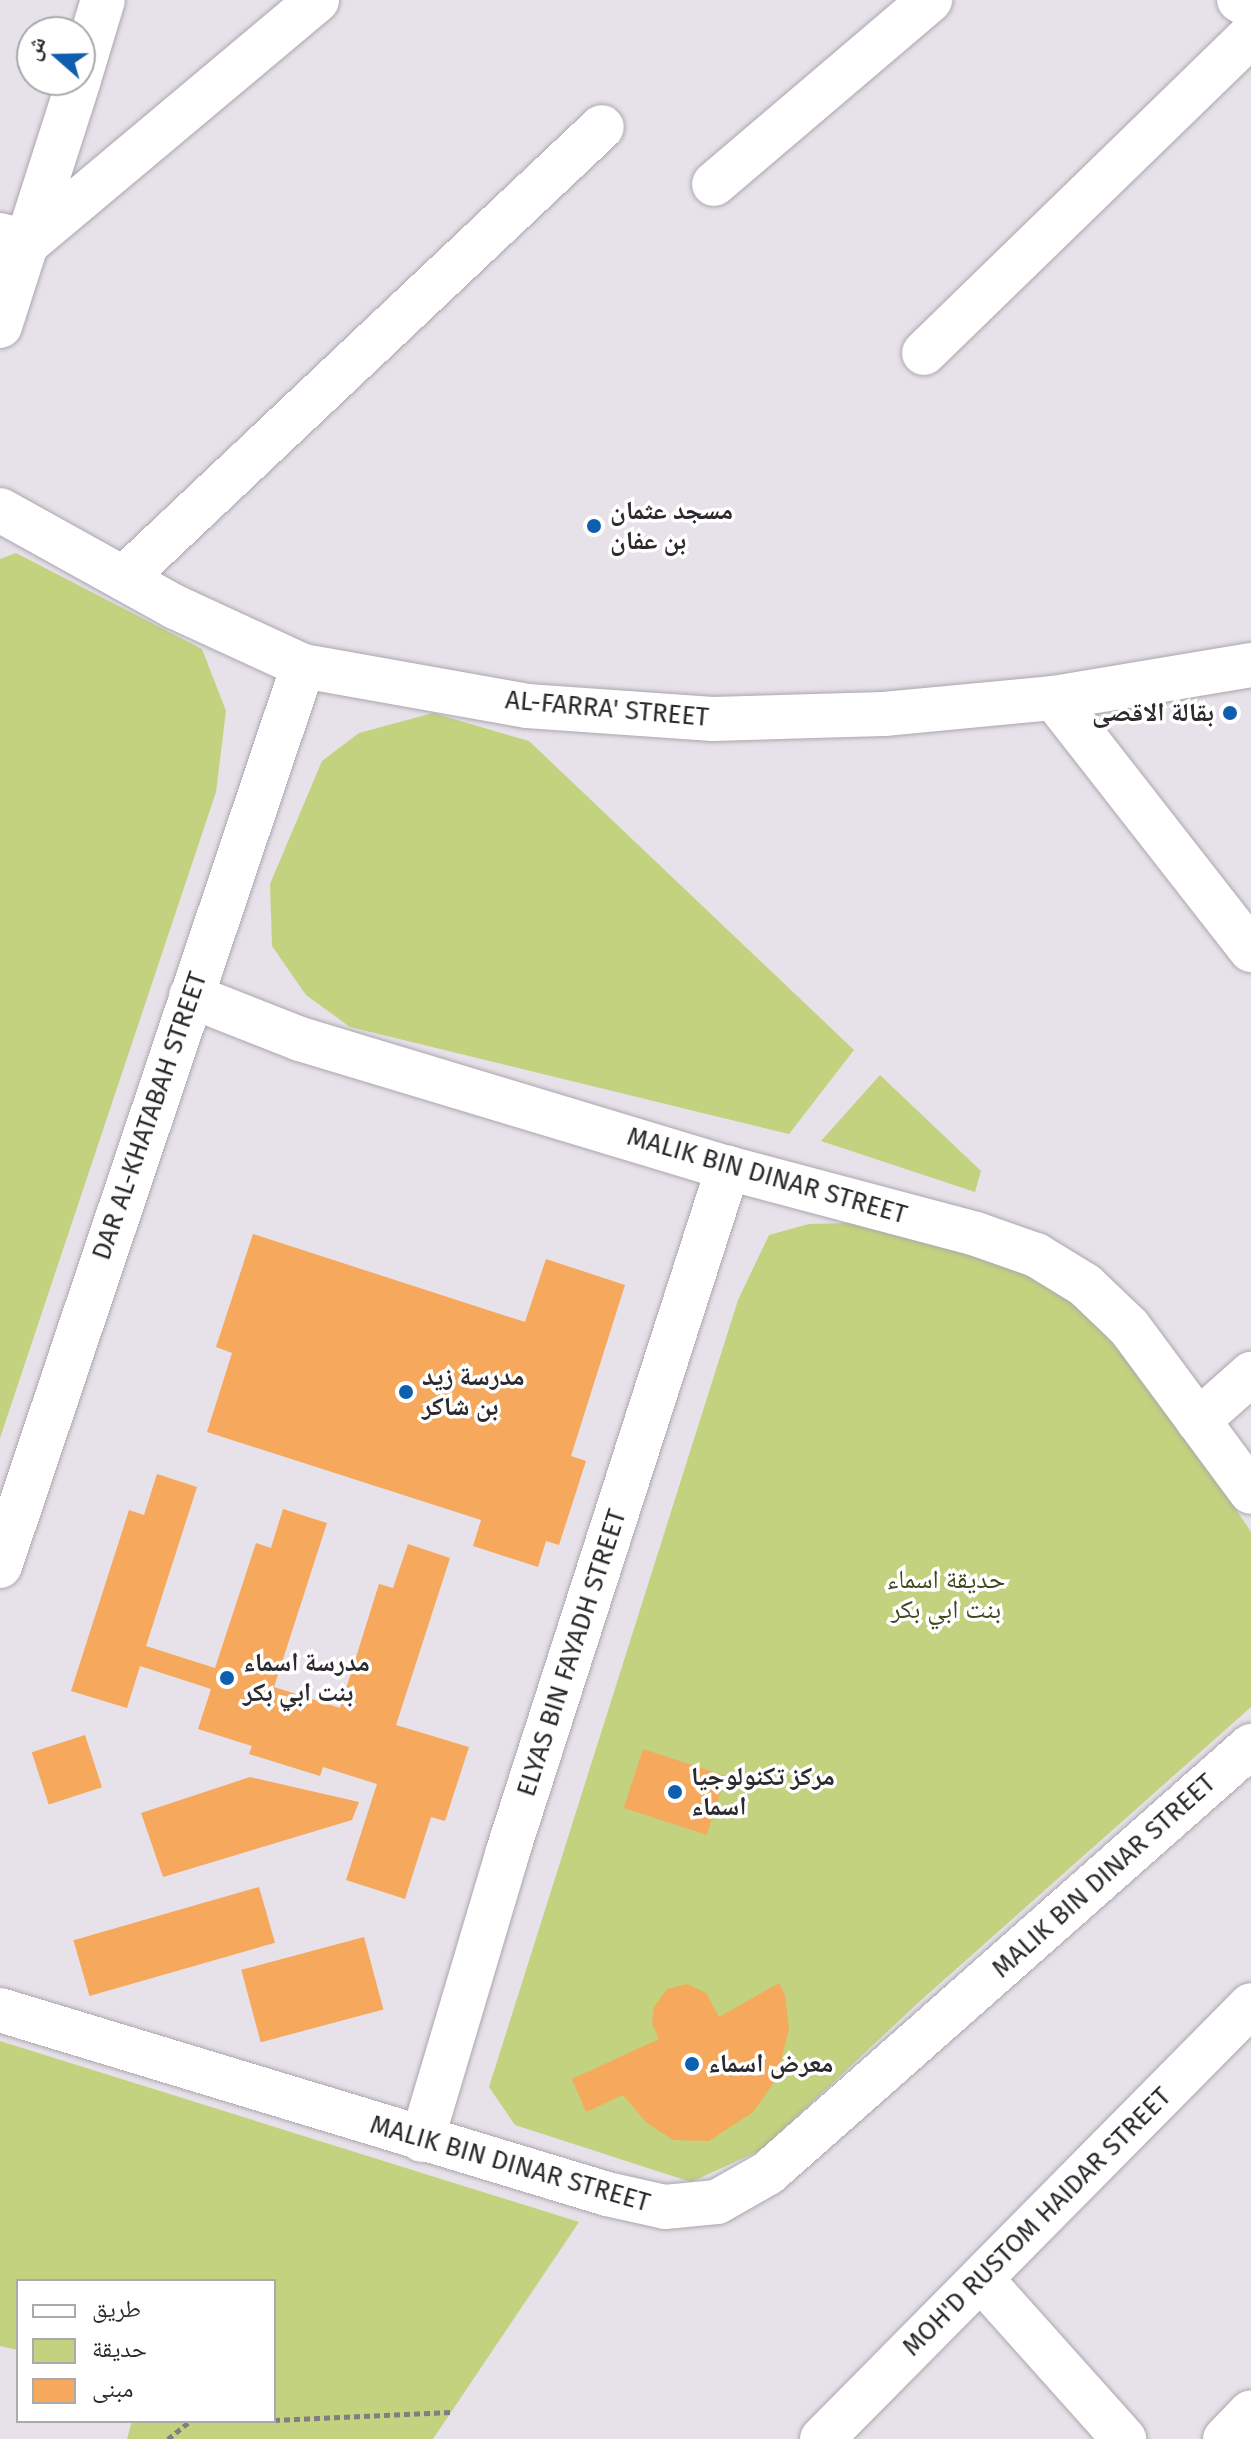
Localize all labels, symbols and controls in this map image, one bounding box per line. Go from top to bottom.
north arrow [16,16,96,96]
text: ش [18,33,52,64]
place label: مسجد عثمان بن عفان [610,495,733,556]
marker: مسجد عثمان بن عفان [585,517,603,535]
street label: AL-FARRA' STREET [504,685,710,733]
place label: بقالة الاقصى [1092,697,1214,729]
marker: بقالة الاقصى [1221,704,1239,722]
street label: DAR AL-KHATABAH STREET [86,968,214,1264]
street label: MALIK BIN DINAR STREET [623,1121,911,1231]
place label: مدرسة زيد بن شاكر [422,1361,525,1422]
marker: مدرسة زيد بن شاكر [397,1383,415,1401]
street label: ELYAS BIN FAYADH STREET [511,1506,633,1800]
park label: حديقة اسماء بنت ابي بكر [887,1564,1005,1626]
place label: مدرسة اسماء بنت ابي بكر [243,1647,370,1708]
marker: مدرسة اسماء بنت ابي بكر [218,1669,236,1687]
place label: مركز تكنولوجيا اسماء [691,1761,835,1822]
street label: MALIK BIN DINAR STREET [986,1767,1222,1985]
marker: مركز تكنولوجيا اسماء [666,1783,684,1801]
place label: معرض اسماء [708,2048,833,2080]
marker: معرض اسماء [683,2055,701,2073]
street label: MOH'D RUSTOM HAIDAR STREET [896,2081,1178,2363]
street label: MALIK BIN DINAR STREET [366,2109,654,2219]
legend [16,2279,276,2423]
text: طريق [92,2295,141,2323]
text: حديقة [92,2335,147,2363]
text: مبنى [92,2375,133,2403]

